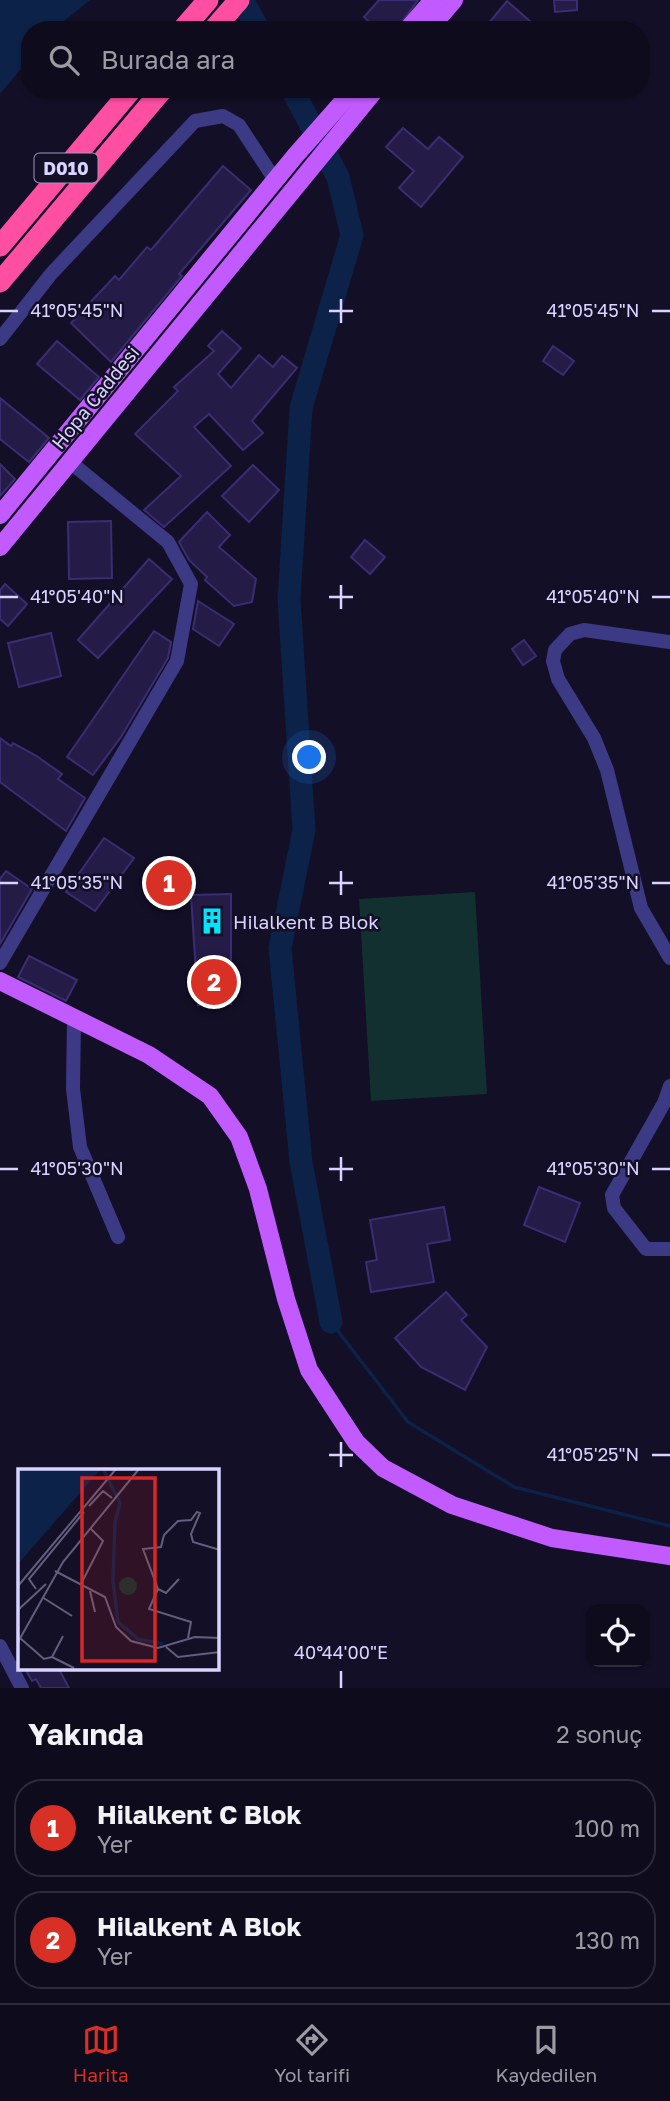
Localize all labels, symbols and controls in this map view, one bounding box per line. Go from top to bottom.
search box [21,21,649,98]
icon: search [45,41,83,79]
text: Burada ara [101,44,235,75]
road number: D010 [34,154,98,182]
text: 41°05'45"N [31,299,123,321]
text: 41°05'45"N [547,299,639,321]
street label: Hopa Caddesi [46,341,144,453]
text: 41°05'40"N [30,585,124,607]
text: 41°05'40"N [546,585,640,607]
your location [292,740,326,774]
pin: 1 [146,857,192,909]
text: 41°05'35"N [31,871,123,893]
text: 41°05'35"N [547,871,639,893]
building icon: Hilalkent B Blok [197,906,227,936]
place label: Hilalkent B Blok [233,910,379,933]
pin: 2 [191,956,237,1008]
text: 41°05'30"N [30,1157,124,1179]
text: 41°05'30"N [546,1157,640,1179]
text: 41°05'25"N [547,1443,639,1465]
inset map [18,1469,219,1671]
map controls [586,1604,649,1667]
button: locate [586,1604,649,1667]
text: 40°44'00"E [294,1641,388,1663]
text: Yakında [28,1716,144,1752]
text: 2 sonuç [556,1720,642,1748]
text: Hilalkent C Blok [97,1799,301,1830]
text: 1 [47,1814,59,1842]
text: 100 m [574,1814,640,1842]
text: Yer [97,1830,132,1858]
text: Hilalkent A Blok [97,1911,301,1942]
text: 2 [46,1926,60,1954]
text: 130 m [575,1926,640,1954]
text: Yer [97,1942,132,1970]
tab: Harita [73,2021,129,2086]
tab: Yol tarifi [274,2021,350,2086]
tab: Kaydedilen [496,2021,597,2086]

